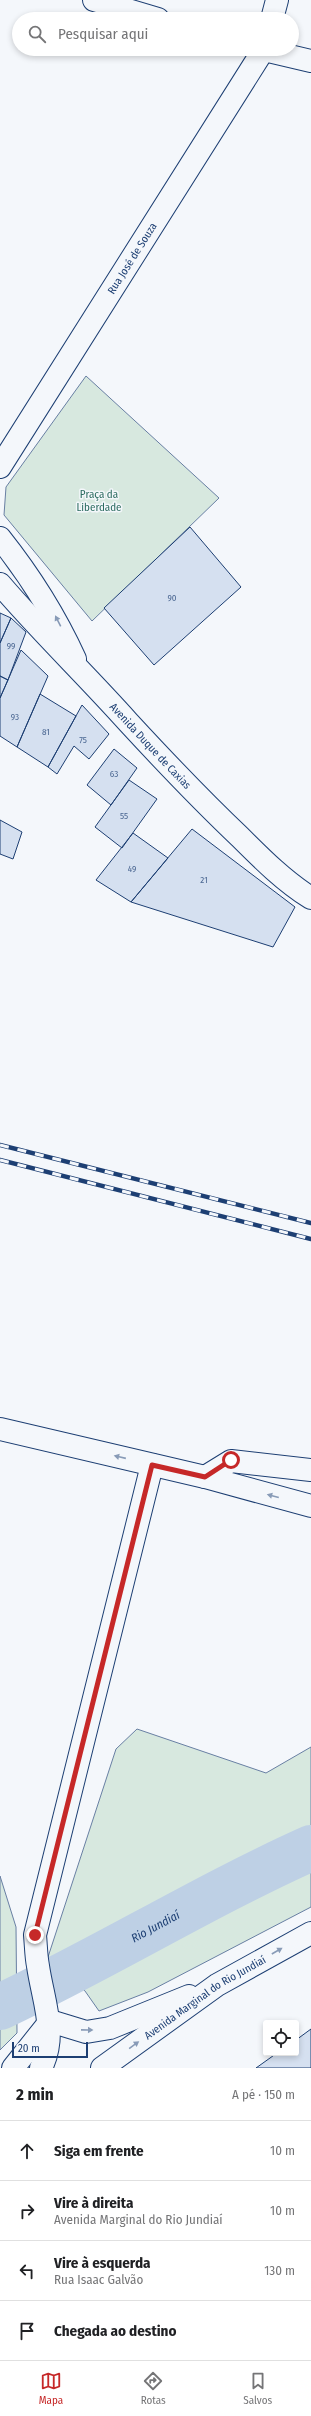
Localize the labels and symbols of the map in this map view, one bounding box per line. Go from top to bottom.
street label: Rua José de Souza [105,220,159,296]
park label: Praça da Liberdade [76,488,122,514]
house number: 90 [167,593,177,603]
one-way arrow [54,615,61,627]
house number: 99 [7,641,15,651]
street label: Avenida Duque de Caxias [107,700,194,792]
house number: 93 [11,712,19,722]
house number: 81 [42,727,50,737]
house number: 75 [79,735,87,745]
house number: 63 [110,769,118,779]
house number: 55 [120,811,128,821]
house number: 49 [128,864,136,874]
house number: 21 [200,875,208,885]
route start [222,1451,240,1469]
one-way arrow [114,1454,126,1460]
one-way arrow [267,1493,279,1499]
water label: Rio Jundiaí [129,1907,183,1945]
route end [26,1926,44,1944]
one-way arrow [271,1947,283,1954]
street label: Avenida Marginal do Rio Jundiaí [142,1953,268,2042]
one-way arrow [81,2027,94,2033]
scale bar [12,2040,88,2059]
one-way arrow [128,2041,139,2049]

